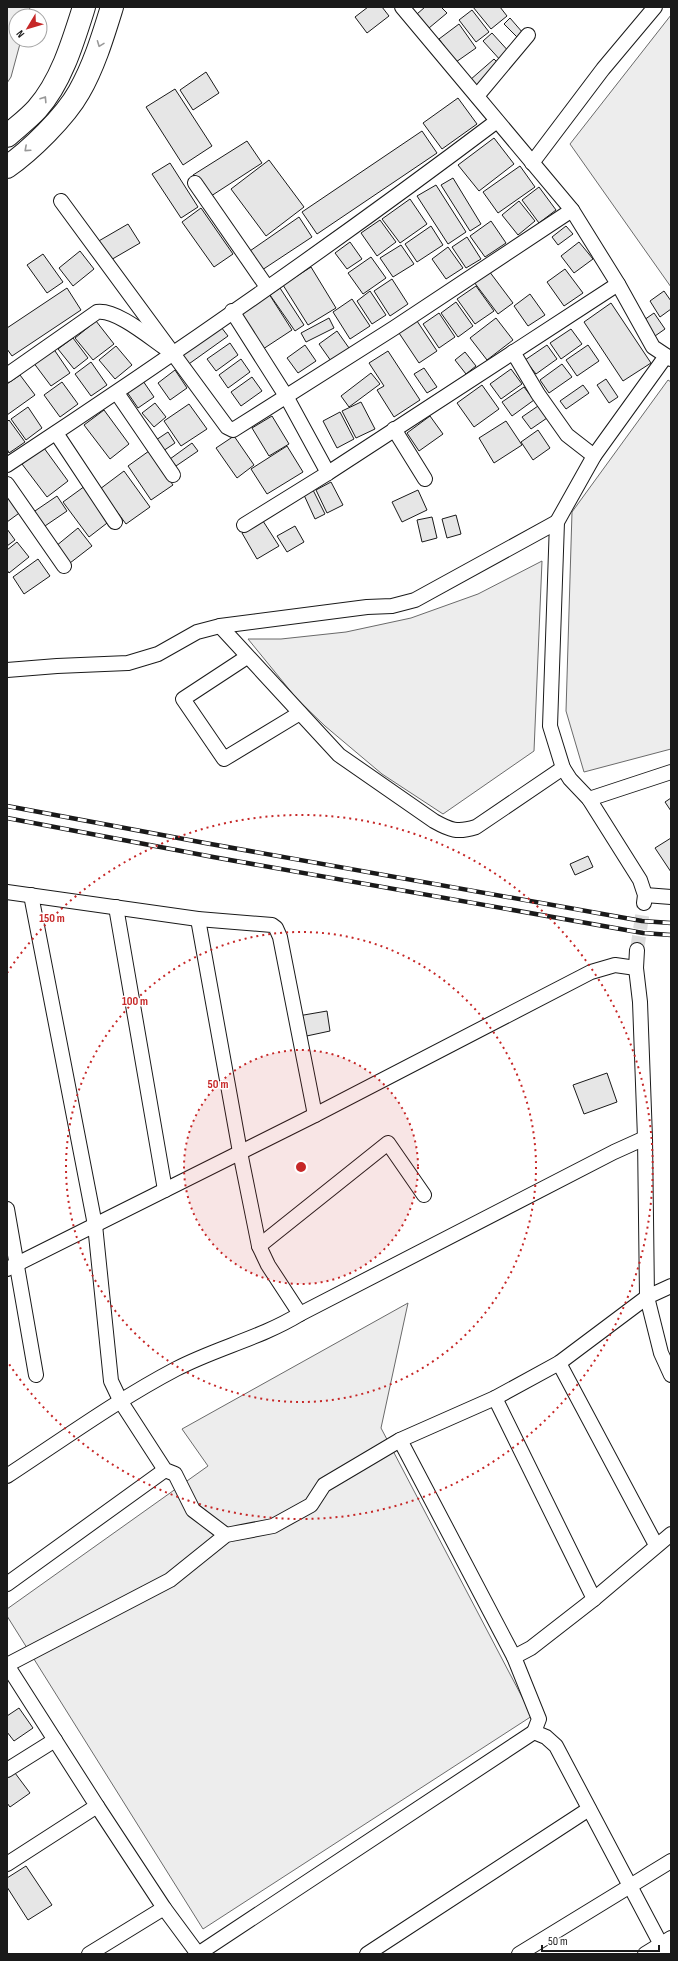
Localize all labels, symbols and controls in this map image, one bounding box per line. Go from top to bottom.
north arrow [8,8,48,48]
text: N [14,27,27,40]
one-way arrow [97,41,105,48]
one-way arrow [39,96,46,103]
one-way arrow [25,145,32,152]
text: 150 m [39,911,65,926]
text: 100 m [122,994,148,1009]
text: 50 m [208,1077,228,1092]
centre of rings [294,1160,308,1174]
scale bar [542,1927,659,1953]
text: 50 m [548,1934,568,1949]

